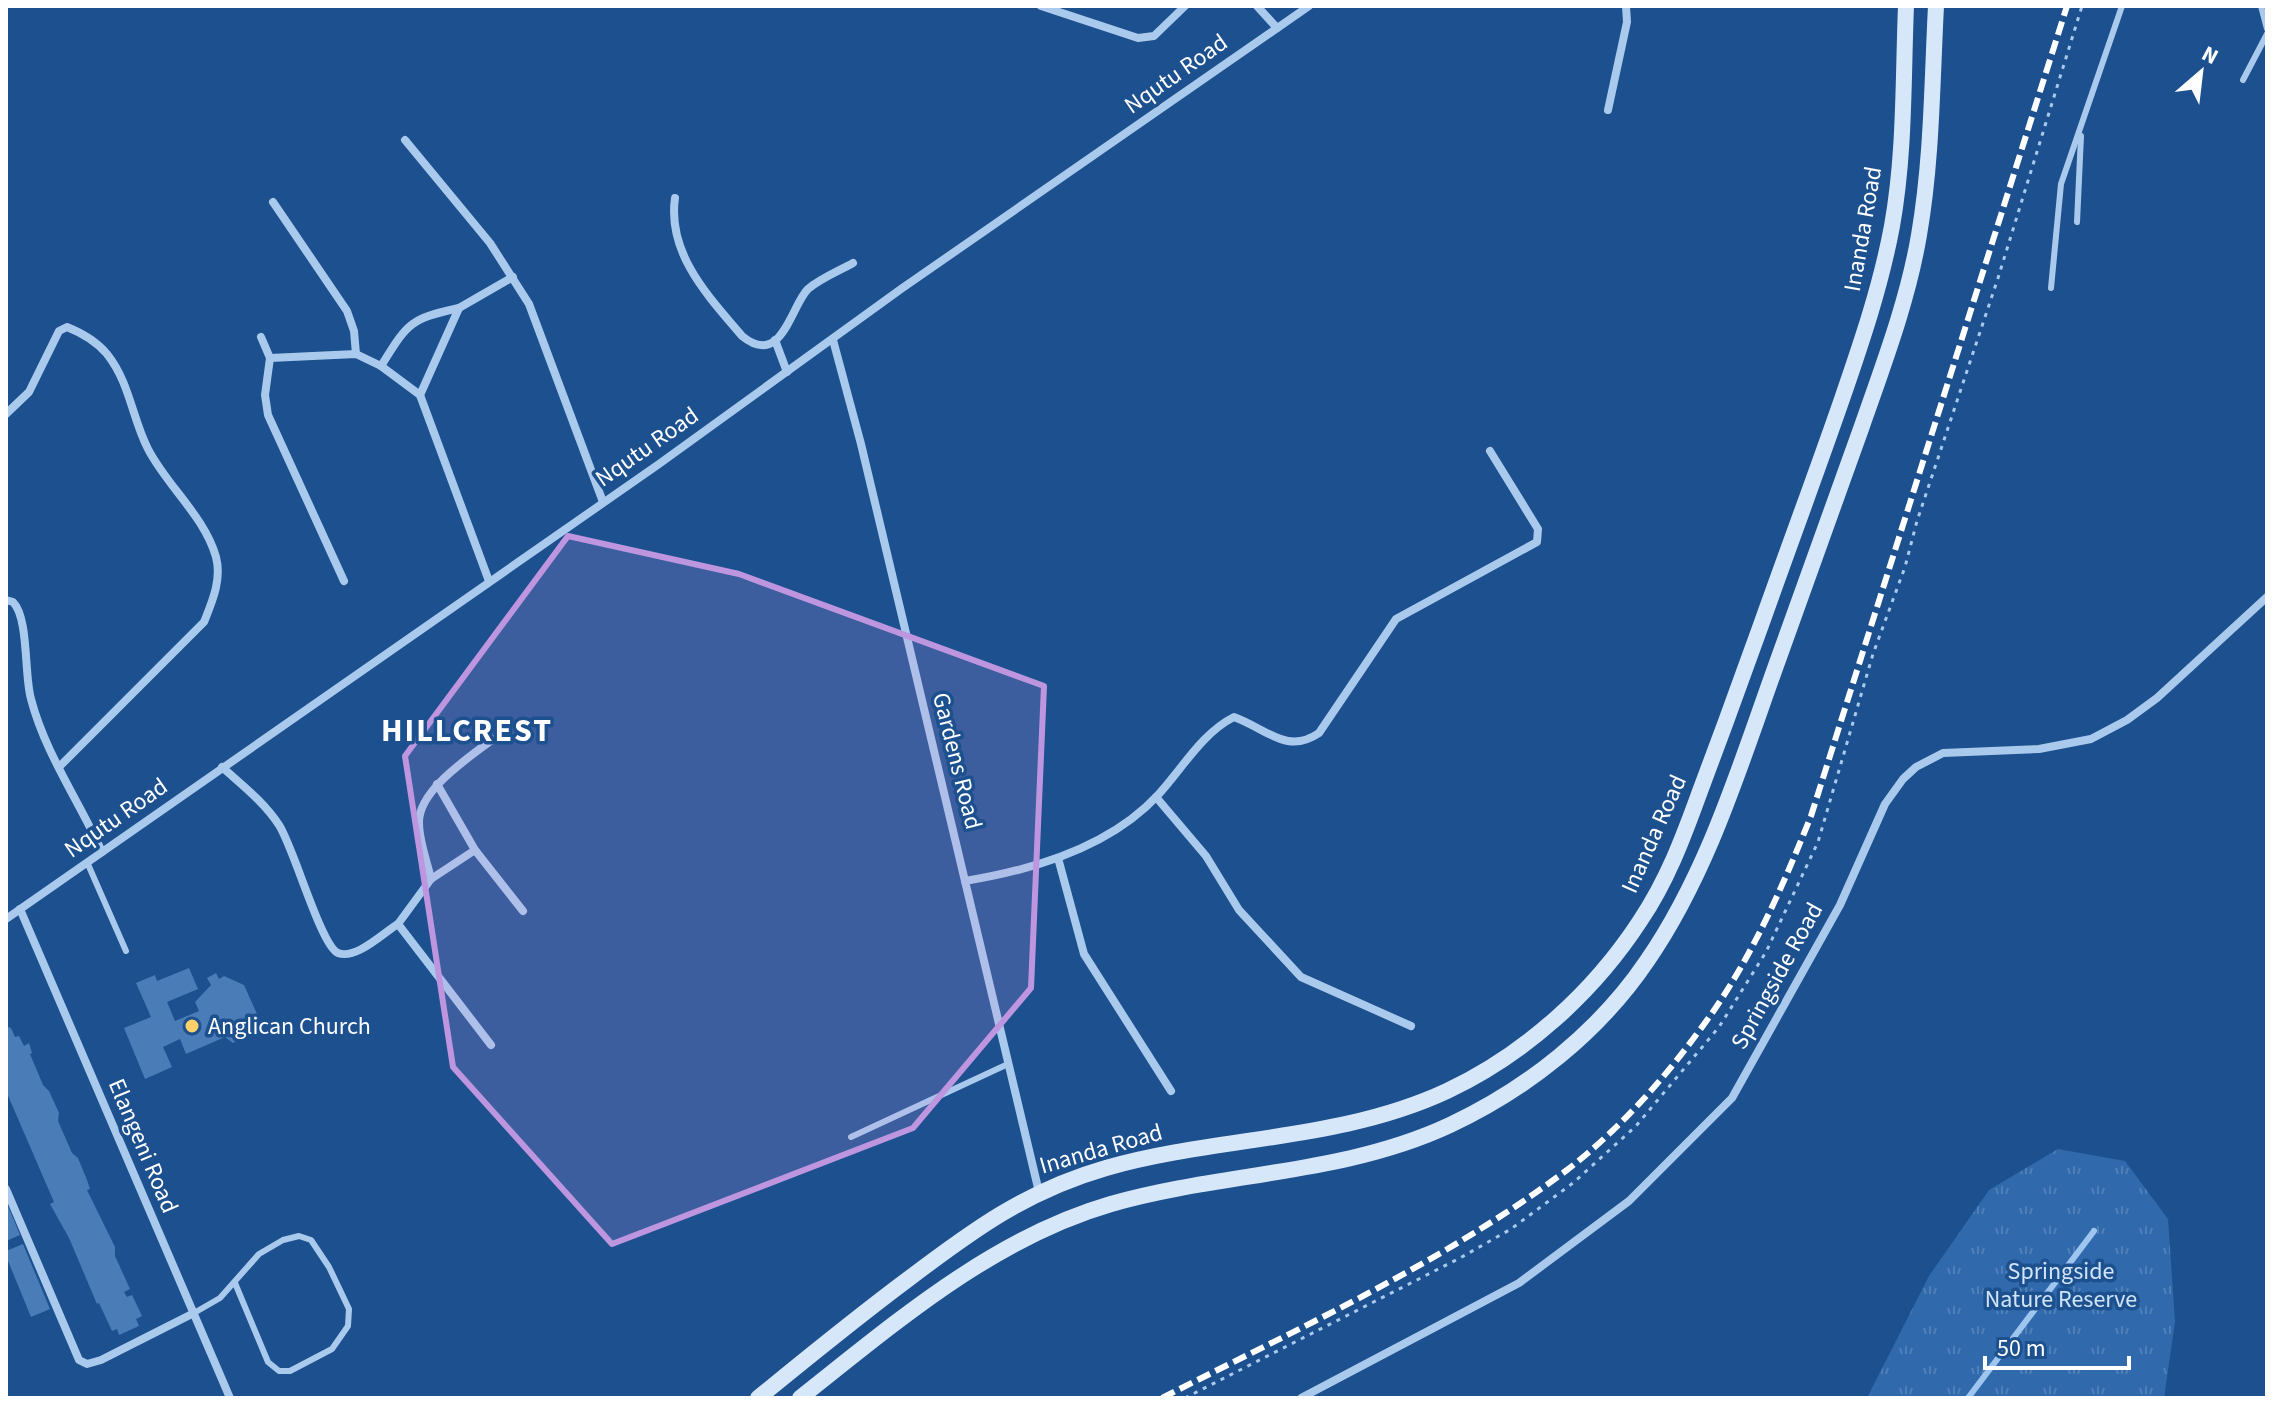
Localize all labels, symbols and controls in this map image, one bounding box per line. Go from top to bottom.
street label: Nqutu Road [1117,25,1235,123]
north arrow [2161,32,2241,112]
text: N [2196,38,2224,73]
street label: Inanda Road [1835,164,1891,294]
street label: Nqutu Road [588,398,706,496]
street label: Gardens Road [923,689,991,833]
district label: HILLCREST [381,708,553,754]
street label: Nqutu Road [57,769,175,867]
street label: Inanda Road [1612,769,1696,899]
street label: Springside Road [1722,896,1832,1056]
place label: Anglican Church [208,1009,371,1044]
marker: Anglican Church [183,1017,201,1035]
street label: Elangeni Road [99,1073,187,1219]
street label: Inanda Road [1035,1115,1167,1183]
park label: Springside Nature Reserve [1985,1254,2137,1317]
scale bar [1985,1320,2129,1370]
text: 50 m [1997,1331,2046,1366]

